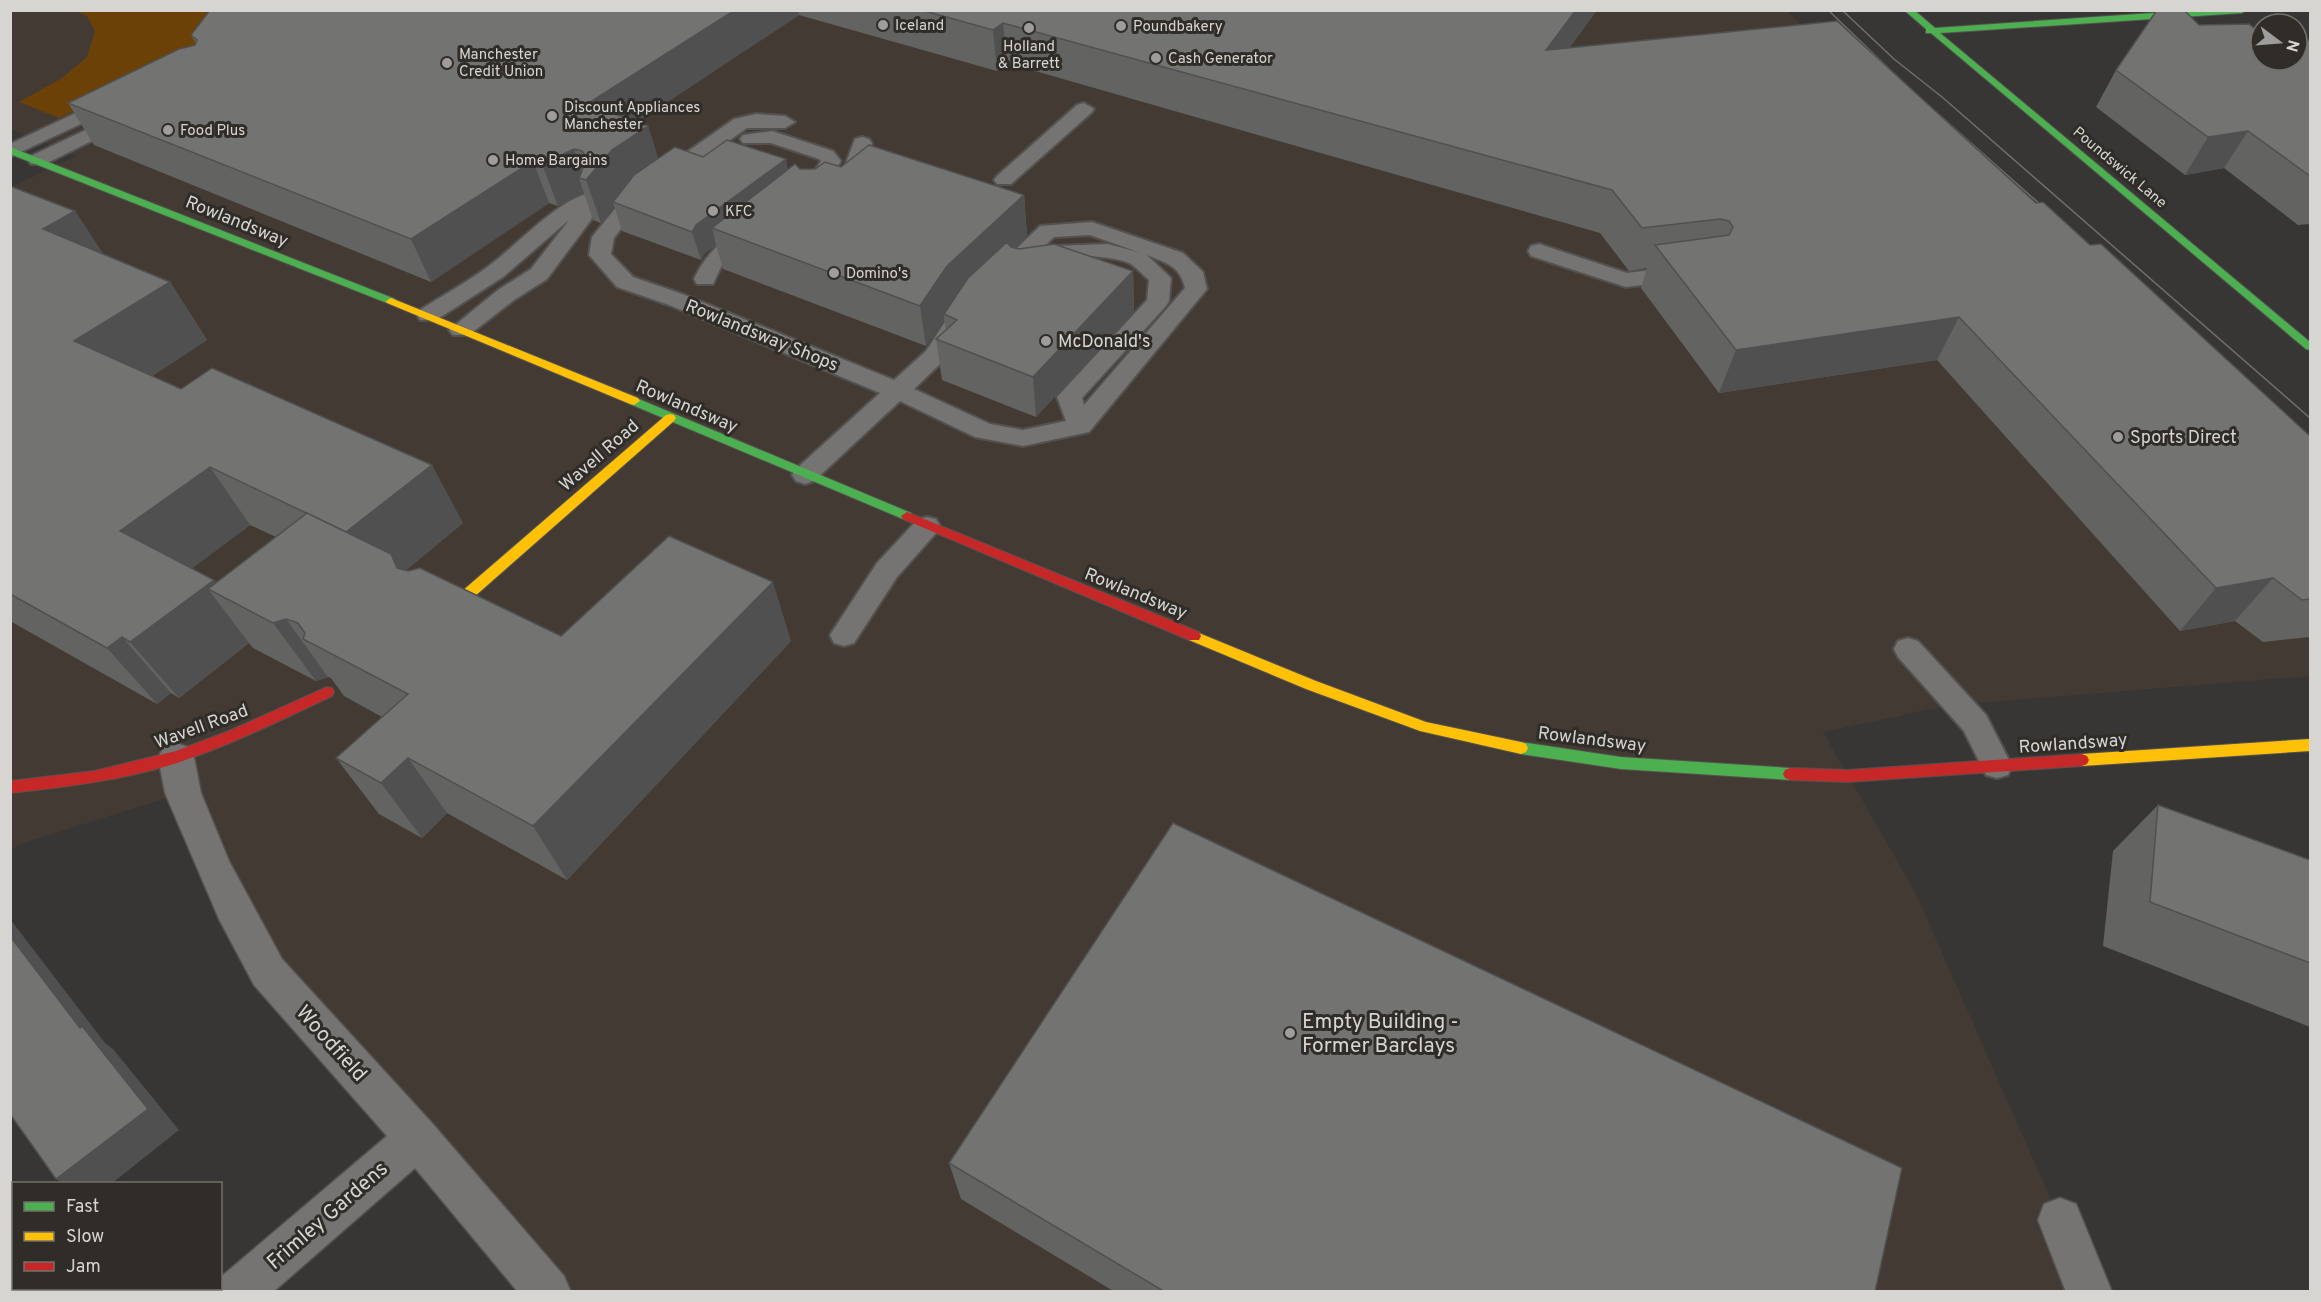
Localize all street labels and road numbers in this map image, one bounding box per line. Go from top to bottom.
street label: Poundswick Lane [2068,123,2170,213]
street label: Rowlandsway [182,191,291,253]
street label: Rowlandsway Shops [682,295,841,378]
street label: Rowlandsway [632,375,741,439]
street label: Wavell Road [555,415,645,497]
street label: Rowlandsway [1081,563,1190,625]
street label: Wavell Road [151,700,252,755]
street label: Rowlandsway [1536,722,1647,759]
street label: Rowlandsway [2018,729,2128,760]
street label: Woodfield [289,1000,372,1088]
street label: Frimley Gardens [262,1156,394,1276]

